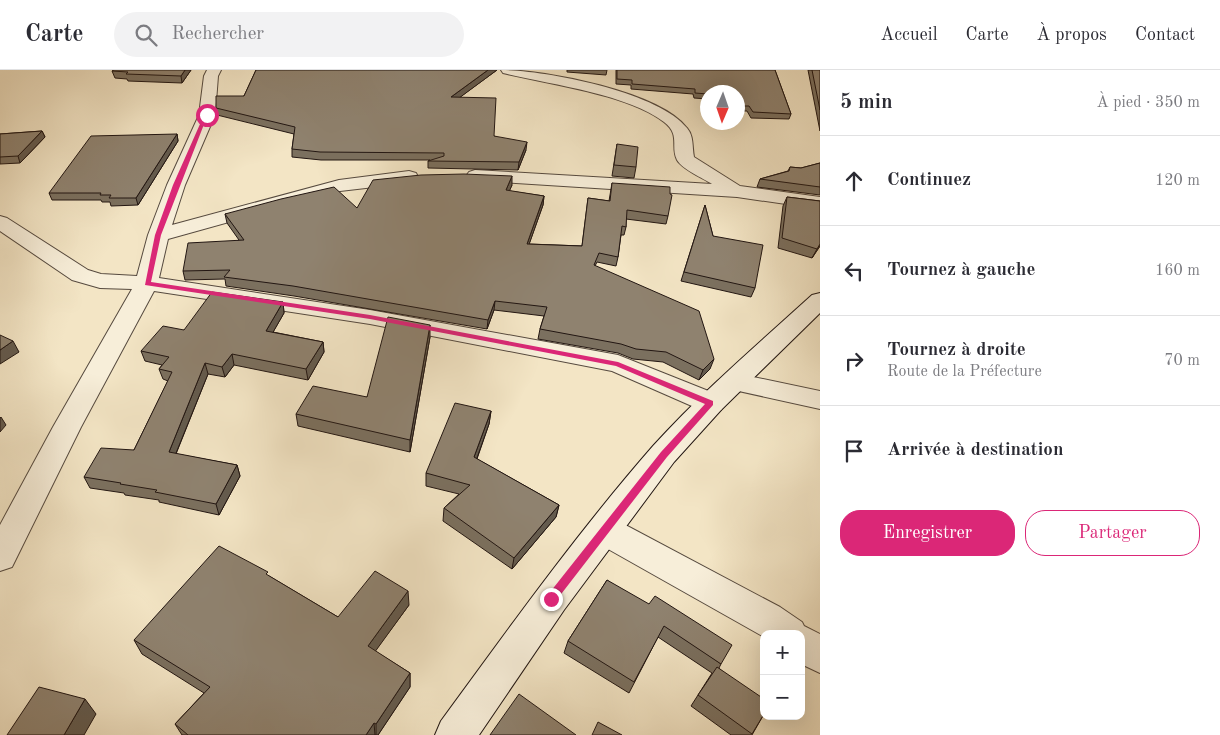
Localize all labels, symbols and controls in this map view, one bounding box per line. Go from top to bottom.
search box [114,12,464,57]
icon: search [132,21,160,49]
text: Carte [25,23,84,47]
text: Rechercher [172,25,264,44]
text: Accueil [880,26,938,44]
text: Carte [966,26,1008,44]
text: À propos [1036,26,1107,44]
text: Contact [1135,26,1195,44]
north arrow [700,85,745,130]
text: 5 min [840,92,893,113]
text: À pied · 350 m [1097,95,1200,111]
route start [196,104,219,127]
icon: ahead [840,167,868,195]
text: Continuez [887,171,971,190]
text: 120 m [1155,173,1200,189]
icon: left [840,257,868,285]
text: Tournez à gauche [887,261,1035,280]
text: 160 m [1155,263,1200,279]
text: Tournez à droite [887,341,1026,360]
icon: right [840,347,868,375]
text: 70 m [1164,353,1200,369]
text: Route de la Préfecture [887,364,1042,380]
icon: arrive [840,437,868,465]
text: Arrivée à destination [887,441,1063,460]
button: Enregistrer [840,510,1015,556]
button: Partager [1025,510,1200,556]
route end [540,588,563,611]
map controls [760,630,805,720]
button: + [760,630,805,675]
button: − [760,675,805,720]

